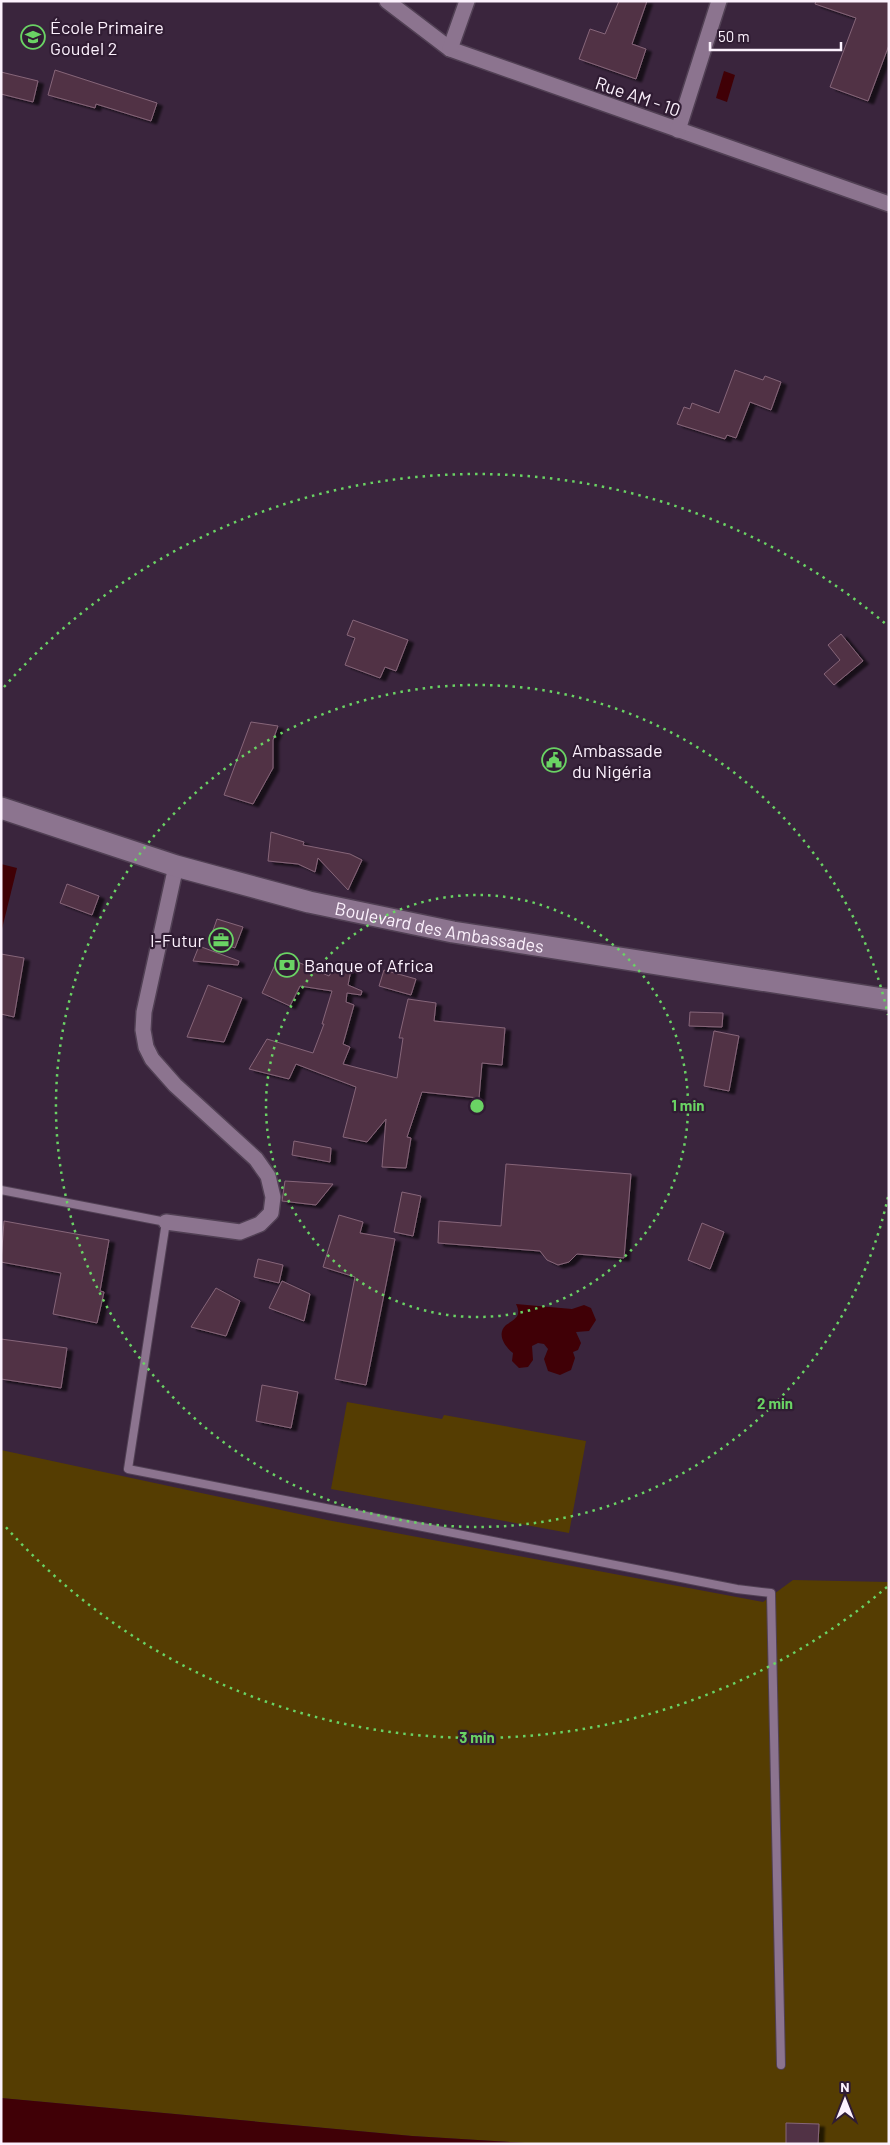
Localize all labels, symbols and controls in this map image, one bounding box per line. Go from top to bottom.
place label: École Primaire Goudel 2 [50,16,164,59]
scale bar [710,20,841,52]
school or university icon: École Primaire Goudel 2 [20,24,46,50]
text: 50 m [718,27,750,45]
street label: Rue AM - 10 [593,71,683,121]
place label: Ambassade du Nigéria [572,739,663,782]
public building icon: Ambassade du Nigéria [541,747,567,773]
street label: Boulevard des Ambassades [333,897,546,957]
office icon: I-Futur [208,927,234,953]
place label: I-Futur [150,929,204,951]
bank icon: Banque of Africa [274,952,300,978]
place label: Banque of Africa [304,954,433,976]
text: 1 min [672,1096,704,1114]
centre of rings [468,1097,486,1115]
text: 2 min [757,1394,793,1412]
text: 3 min [459,1728,495,1746]
north arrow [820,2075,870,2125]
text: N [840,2078,850,2095]

